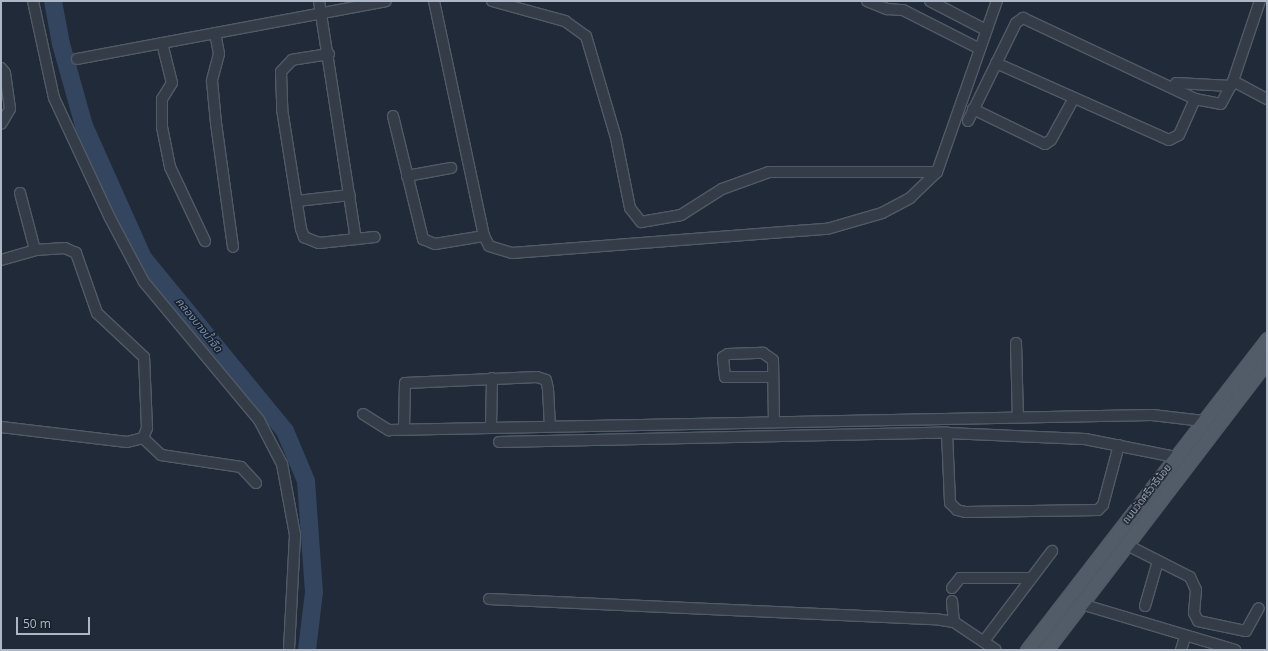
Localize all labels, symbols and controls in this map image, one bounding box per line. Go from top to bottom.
water label: คลองบางน้ำจืด [173,295,225,355]
street label: ถนนวัดศรีวารีน้อย [1120,462,1174,526]
scale bar [18,609,92,635]
text: 50 m [23,615,51,632]

